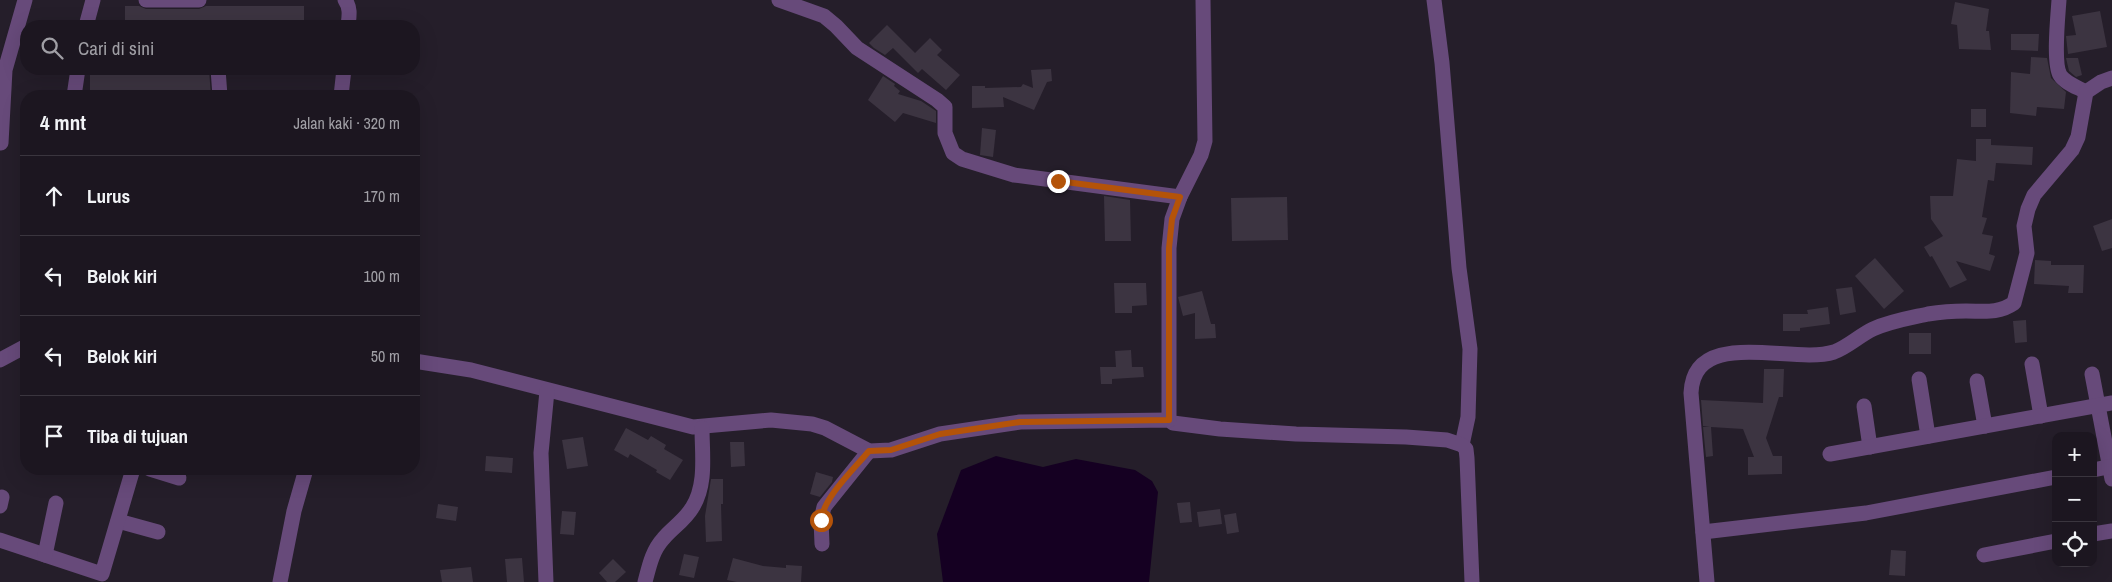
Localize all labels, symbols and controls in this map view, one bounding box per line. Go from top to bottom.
search box [20,20,420,75]
icon: search [38,34,66,62]
text: Cari di sini [78,35,154,61]
text: 4 mnt [40,108,86,137]
text: Jalan kaki · 320 m [294,112,400,134]
route end [1047,170,1070,193]
icon: ahead [40,182,68,210]
text: Lurus [87,183,130,209]
text: 170 m [364,185,400,207]
icon: left [40,262,68,290]
text: Belok kiri [87,263,157,289]
text: 100 m [364,265,400,287]
icon: left [40,342,68,370]
text: Belok kiri [87,343,157,369]
text: 50 m [371,345,400,367]
icon: arrive [40,422,68,450]
text: Tiba di tujuan [87,423,188,449]
map controls [2052,432,2097,567]
button: + [2052,432,2097,477]
button: − [2052,477,2097,522]
route start [810,509,833,532]
button: locate [2052,522,2097,567]

